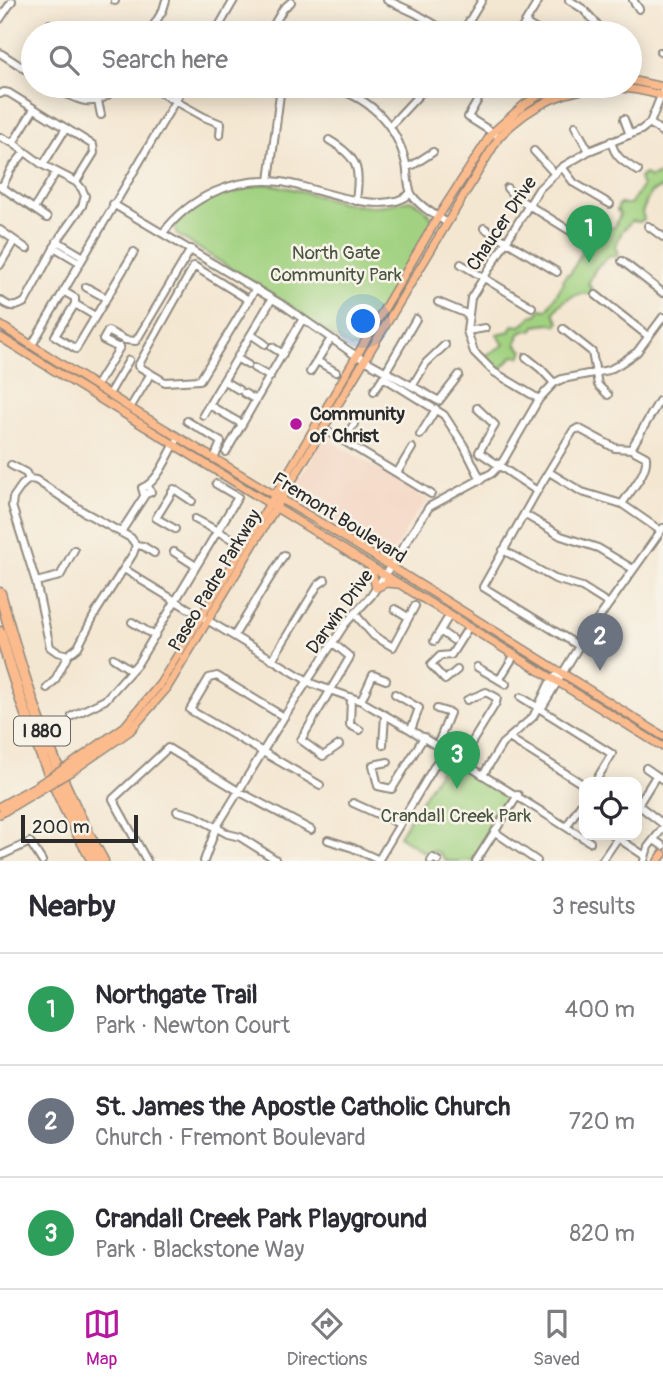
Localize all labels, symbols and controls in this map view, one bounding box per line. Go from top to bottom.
search box [21,21,642,98]
icon: search [45,41,83,79]
text: Search here [101,44,228,76]
street label: Chaucer Drive [461,171,543,276]
pin: 1 [566,205,612,263]
park label: North Gate Community Park [270,241,402,287]
your location [346,304,380,338]
place label: Community of Christ [309,402,405,448]
marker: Community of Christ [288,416,304,432]
street label: Fremont Boulevard [268,467,411,569]
street label: Paseo Padre Parkway [163,505,267,656]
street label: Darwin Drive [301,564,379,659]
pin: 2 [577,613,623,671]
road number: I 880 [14,716,70,746]
pin: 3 [434,731,480,789]
map controls [579,777,642,840]
button: locate [579,777,642,840]
park label: Crandall Creek Park [380,804,532,828]
scale bar [21,812,138,844]
text: 200 m [32,815,90,839]
text: Nearby [28,888,115,925]
text: 3 results [552,892,635,921]
text: Northgate Trail [95,979,258,1011]
text: 1 [47,995,56,1024]
text: 400 m [565,995,635,1024]
text: Park · Newton Court [95,1011,290,1040]
text: St. James the Apostle Catholic Church [95,1091,510,1123]
text: 2 [45,1107,57,1136]
text: 720 m [569,1107,635,1136]
text: Church · Fremont Boulevard [95,1123,366,1152]
text: Crandall Creek Park Playground [95,1203,427,1235]
text: 3 [45,1219,57,1248]
text: 820 m [569,1219,635,1248]
text: Park · Blackstone Way [95,1235,304,1264]
tab: Map [83,1305,121,1371]
tab: Directions [287,1305,367,1371]
tab: Saved [533,1305,580,1371]

